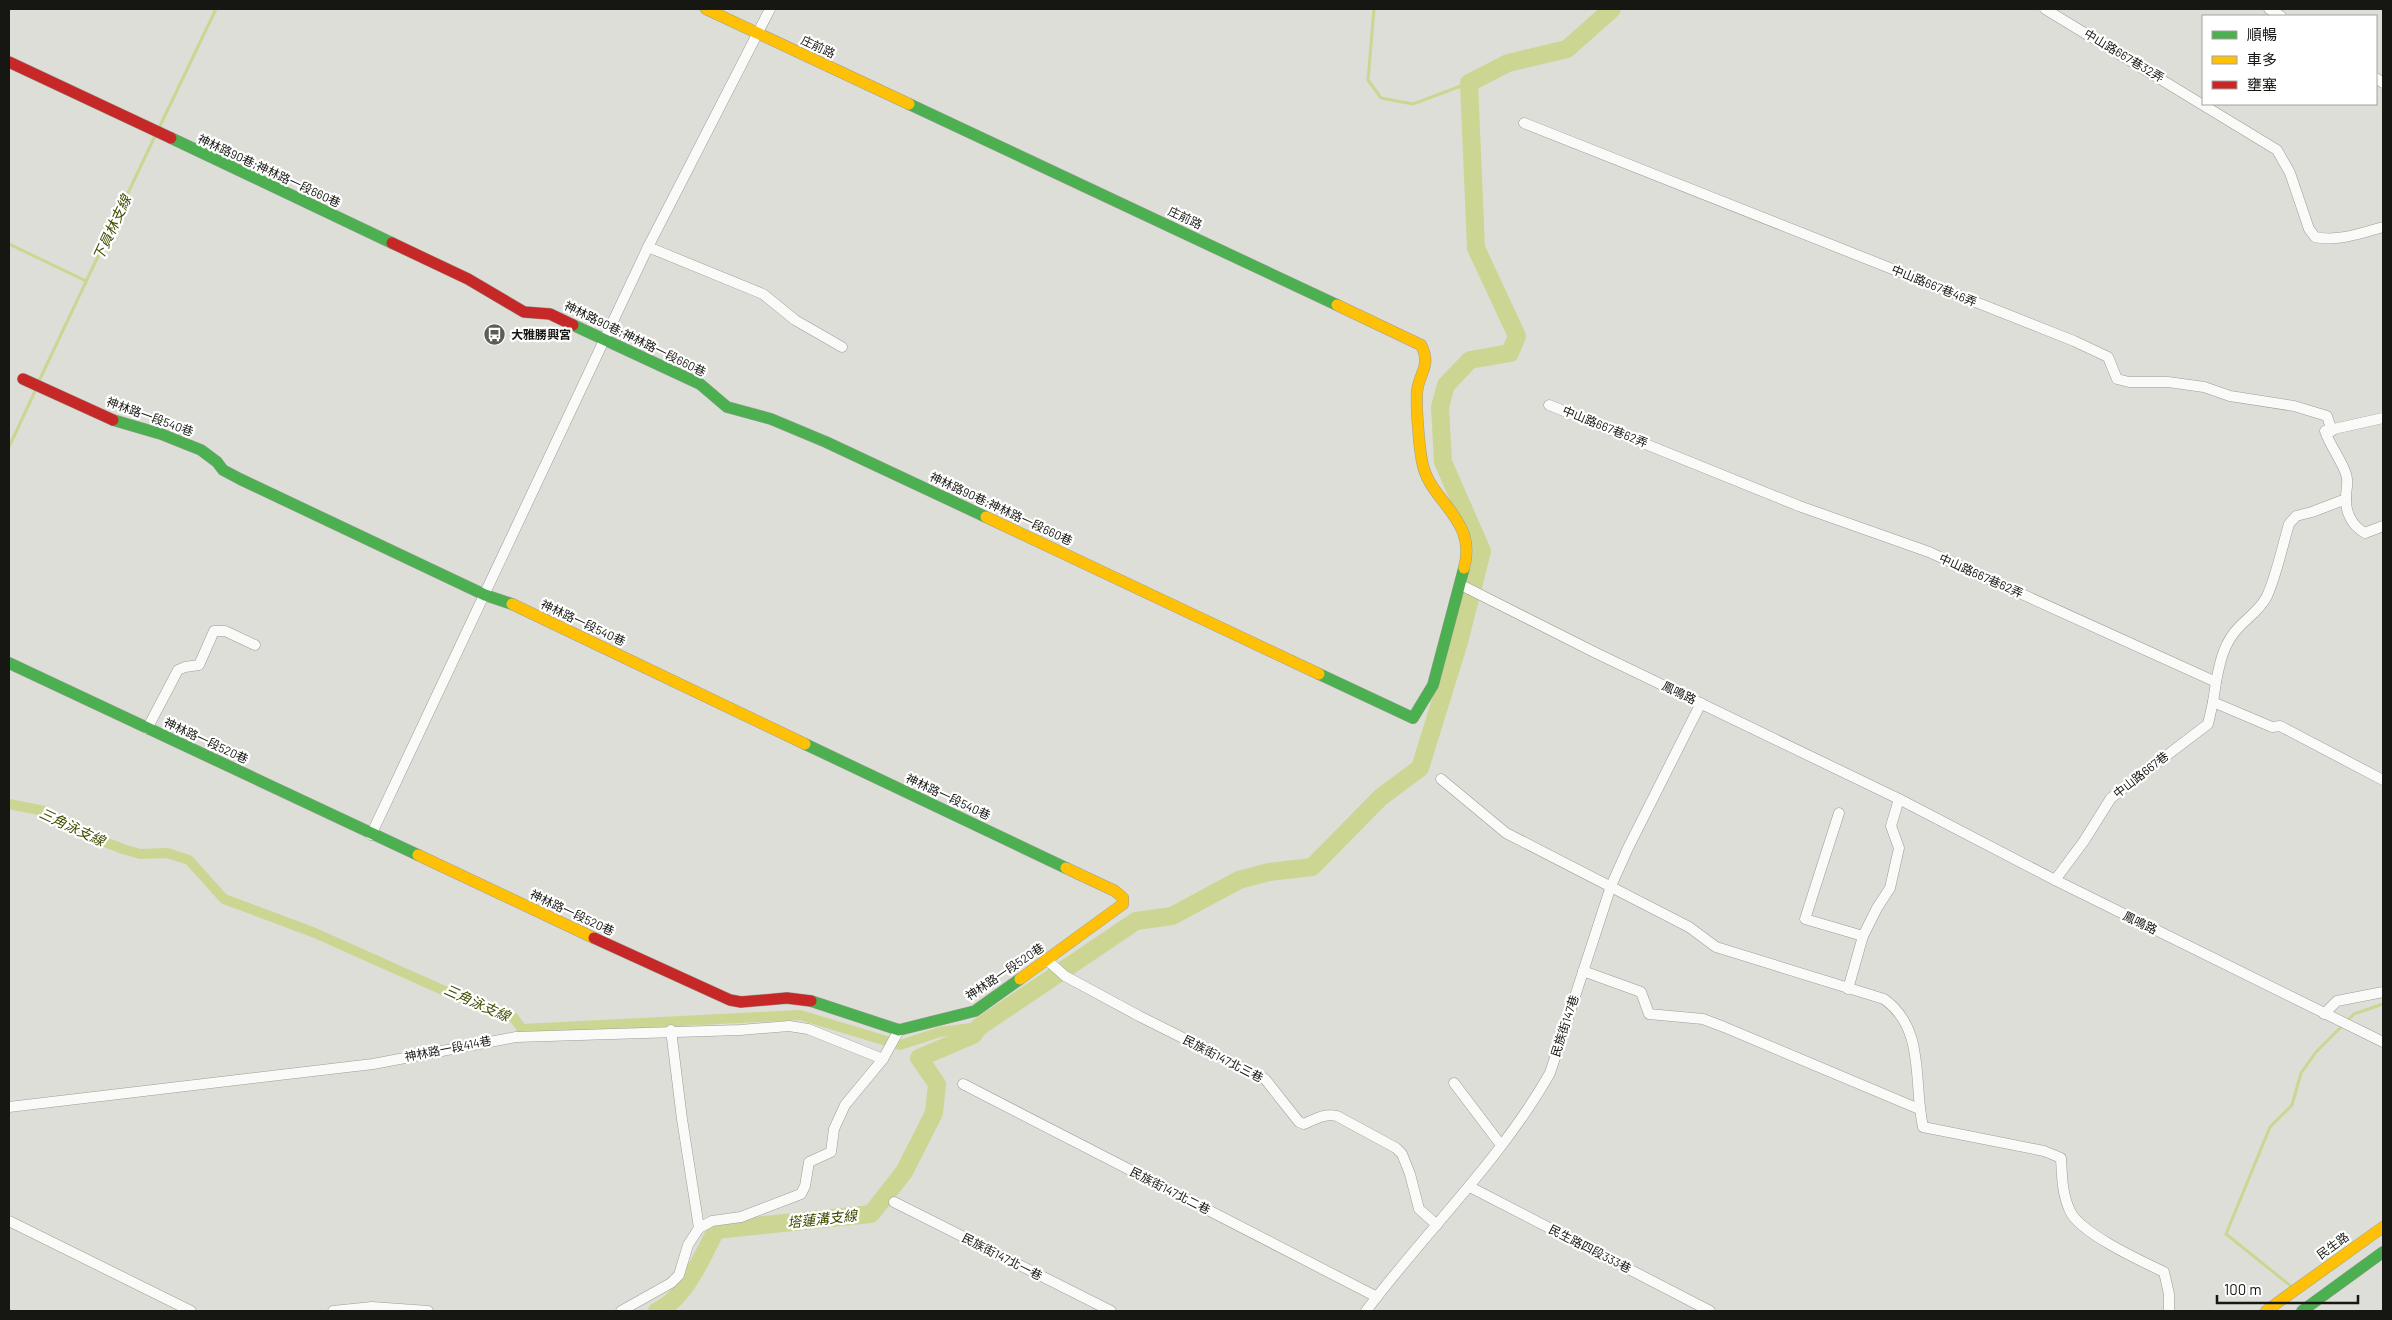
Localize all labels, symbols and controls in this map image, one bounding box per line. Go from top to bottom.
legend [2202,15,2377,105]
text: 順暢 [2247,25,2277,43]
street label: 中山路667巷32弄 [2082,26,2167,84]
street label: 庄前路 [799,32,838,60]
text: 車多 [2247,50,2277,68]
text: 壅塞 [2247,75,2277,93]
street label: 神林路90巷;神林路一段660巷 [196,131,343,209]
water label: 下員林支線 [89,191,135,263]
street label: 庄前路 [1166,203,1205,231]
street label: 中山路667巷46弄 [1890,262,1979,309]
street label: 神林路90巷;神林路一段660巷 [562,298,709,379]
bus stop icon: 大雅勝興宮 [483,323,507,347]
place label: 大雅勝興宮 [511,327,571,341]
street label: 神林路一段540巷 [105,394,196,438]
street label: 中山路667巷62弄 [1561,403,1650,450]
street label: 神林路90巷;神林路一段660巷 [928,469,1075,547]
street label: 中山路667巷62弄 [1937,550,2026,600]
street label: 神林路一段540巷 [539,596,628,648]
street label: 鳳鳴路 [1660,678,1699,706]
street label: 神林路一段520巷 [162,714,251,766]
street label: 中山路667巷 [2110,748,2171,800]
street label: 神林路一段540巷 [904,770,993,822]
water label: 三角泳支線 [37,804,109,850]
street label: 神林路一段520巷 [528,886,617,938]
street label: 鳳鳴路 [2121,908,2160,936]
street label: 神林路一段520巷 [963,940,1046,1003]
water label: 三角泳支線 [442,981,514,1025]
street label: 民族街147巷 [1547,993,1581,1058]
street label: 民族街147北三巷 [1181,1032,1266,1084]
street label: 神林路一段414巷 [403,1033,492,1063]
street label: 民族街147北二巷 [1128,1164,1213,1216]
water label: 塔蓮溝支線 [786,1206,860,1231]
street label: 民生路四段333巷 [1547,1221,1634,1275]
street label: 民生路 [2314,1229,2351,1261]
street label: 民族街147北一巷 [960,1230,1045,1282]
scale bar [2217,1272,2358,1304]
text: 100 m [2224,1280,2262,1298]

